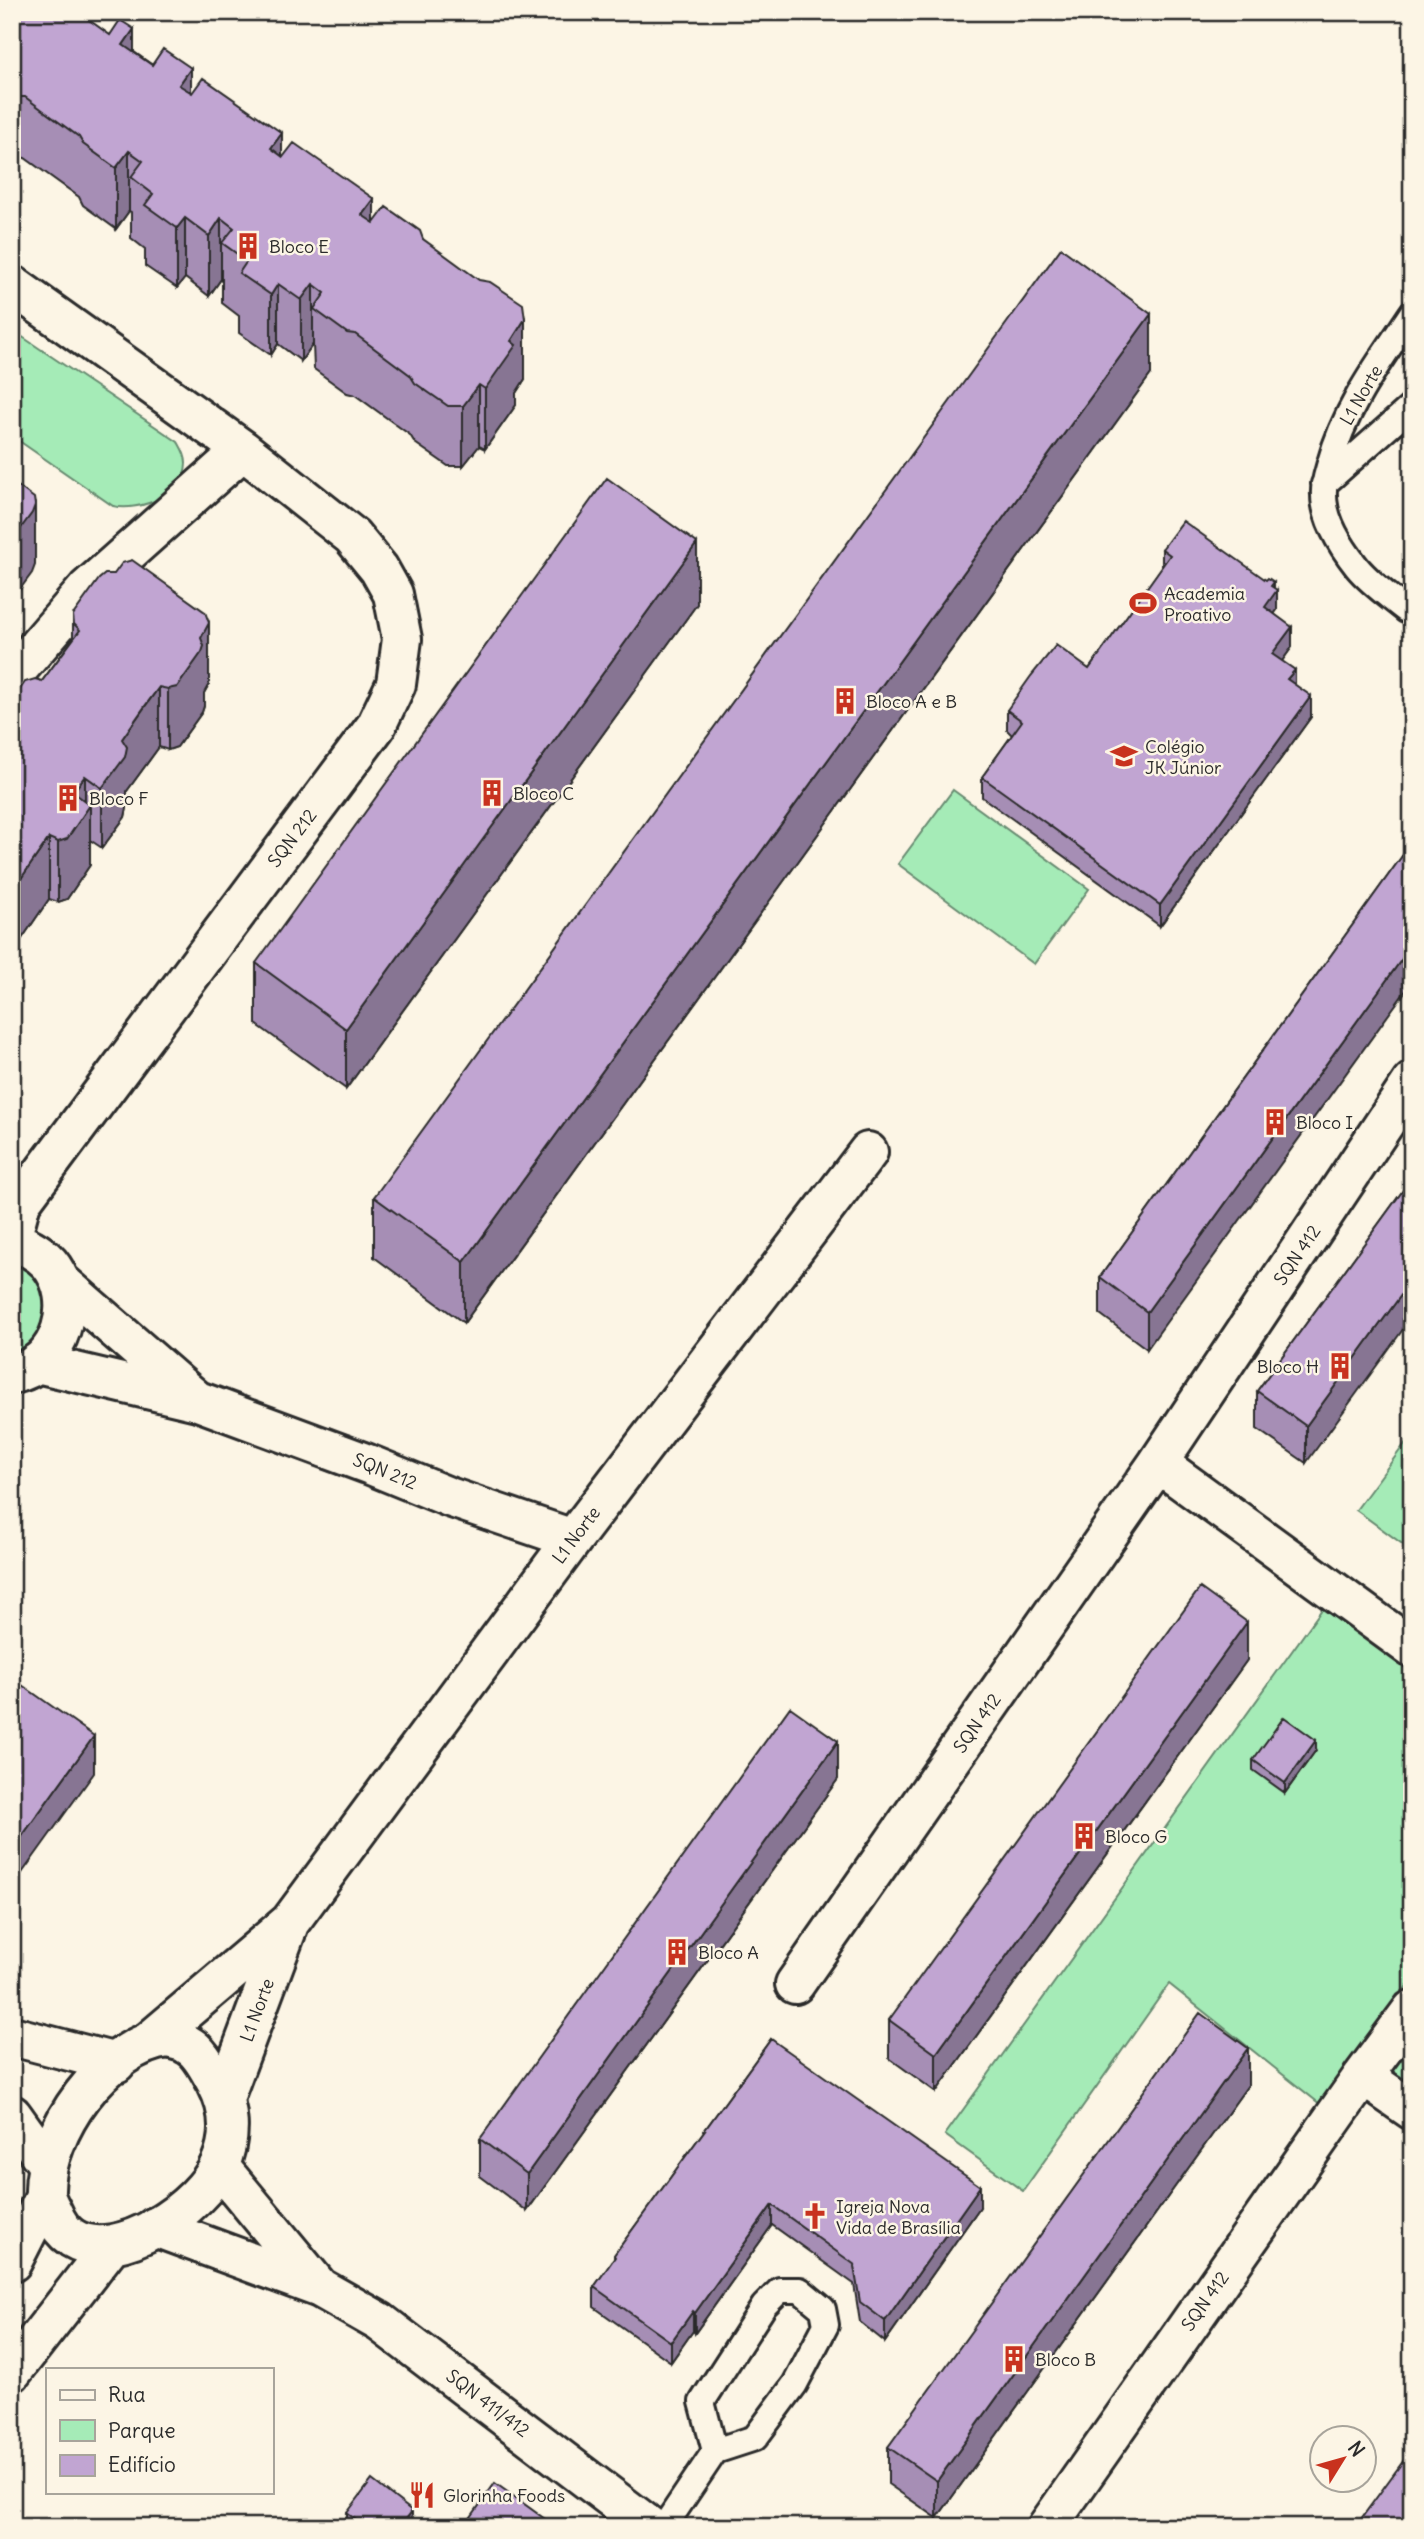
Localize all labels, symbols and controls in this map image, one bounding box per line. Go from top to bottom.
building icon: Bloco E [233,231,263,261]
place label: Bloco E [269,235,329,258]
street label: L1 Norte [1335,361,1387,429]
place label: Academia Proativo [1164,582,1245,626]
sports icon: Academia Proativo [1128,588,1158,618]
building icon: Bloco A e B [830,686,860,716]
place label: Bloco A e B [866,690,957,713]
place label: Colégio JK Júnior [1145,735,1222,779]
school or university icon: Colégio JK Júnior [1109,741,1139,771]
building icon: Bloco C [477,778,507,808]
place label: Bloco C [513,782,574,805]
building icon: Bloco F [53,783,83,813]
place label: Bloco F [89,787,149,810]
street label: SQN 212 [263,804,321,872]
building icon: Bloco I [1260,1107,1290,1137]
place label: Bloco I [1296,1111,1353,1134]
street label: SQN 412 [1269,1220,1325,1289]
building icon: Bloco H [1325,1351,1355,1381]
place label: Bloco H [1257,1355,1319,1378]
street label: SQN 212 [350,1448,421,1494]
street label: L1 Norte [547,1502,605,1568]
street label: SQN 412 [948,1689,1006,1757]
building icon: Bloco G [1069,1821,1099,1851]
place label: Bloco G [1105,1825,1167,1848]
building icon: Bloco A [662,1937,692,1967]
place label: Bloco A [698,1941,759,1964]
street label: L1 Norte [235,1975,279,2045]
place label: Igreja Nova Vida de Brasília [836,2195,961,2239]
church icon: Igreja Nova Vida de Brasília [800,2201,830,2231]
street label: SQN 412 [1176,2267,1234,2335]
building icon: Bloco B [999,2344,1029,2374]
place label: Bloco B [1035,2348,1096,2371]
street label: SQN 411/412 [442,2364,534,2442]
legend [46,2368,273,2494]
text: Rua [108,2381,145,2408]
text: Parque [108,2417,176,2444]
north arrow [1308,2424,1378,2494]
text: N [1343,2436,1370,2461]
text: Edifício [108,2451,176,2478]
restaurant icon: Glorinha Foods [407,2480,437,2510]
place label: Glorinha Foods [443,2484,565,2507]

